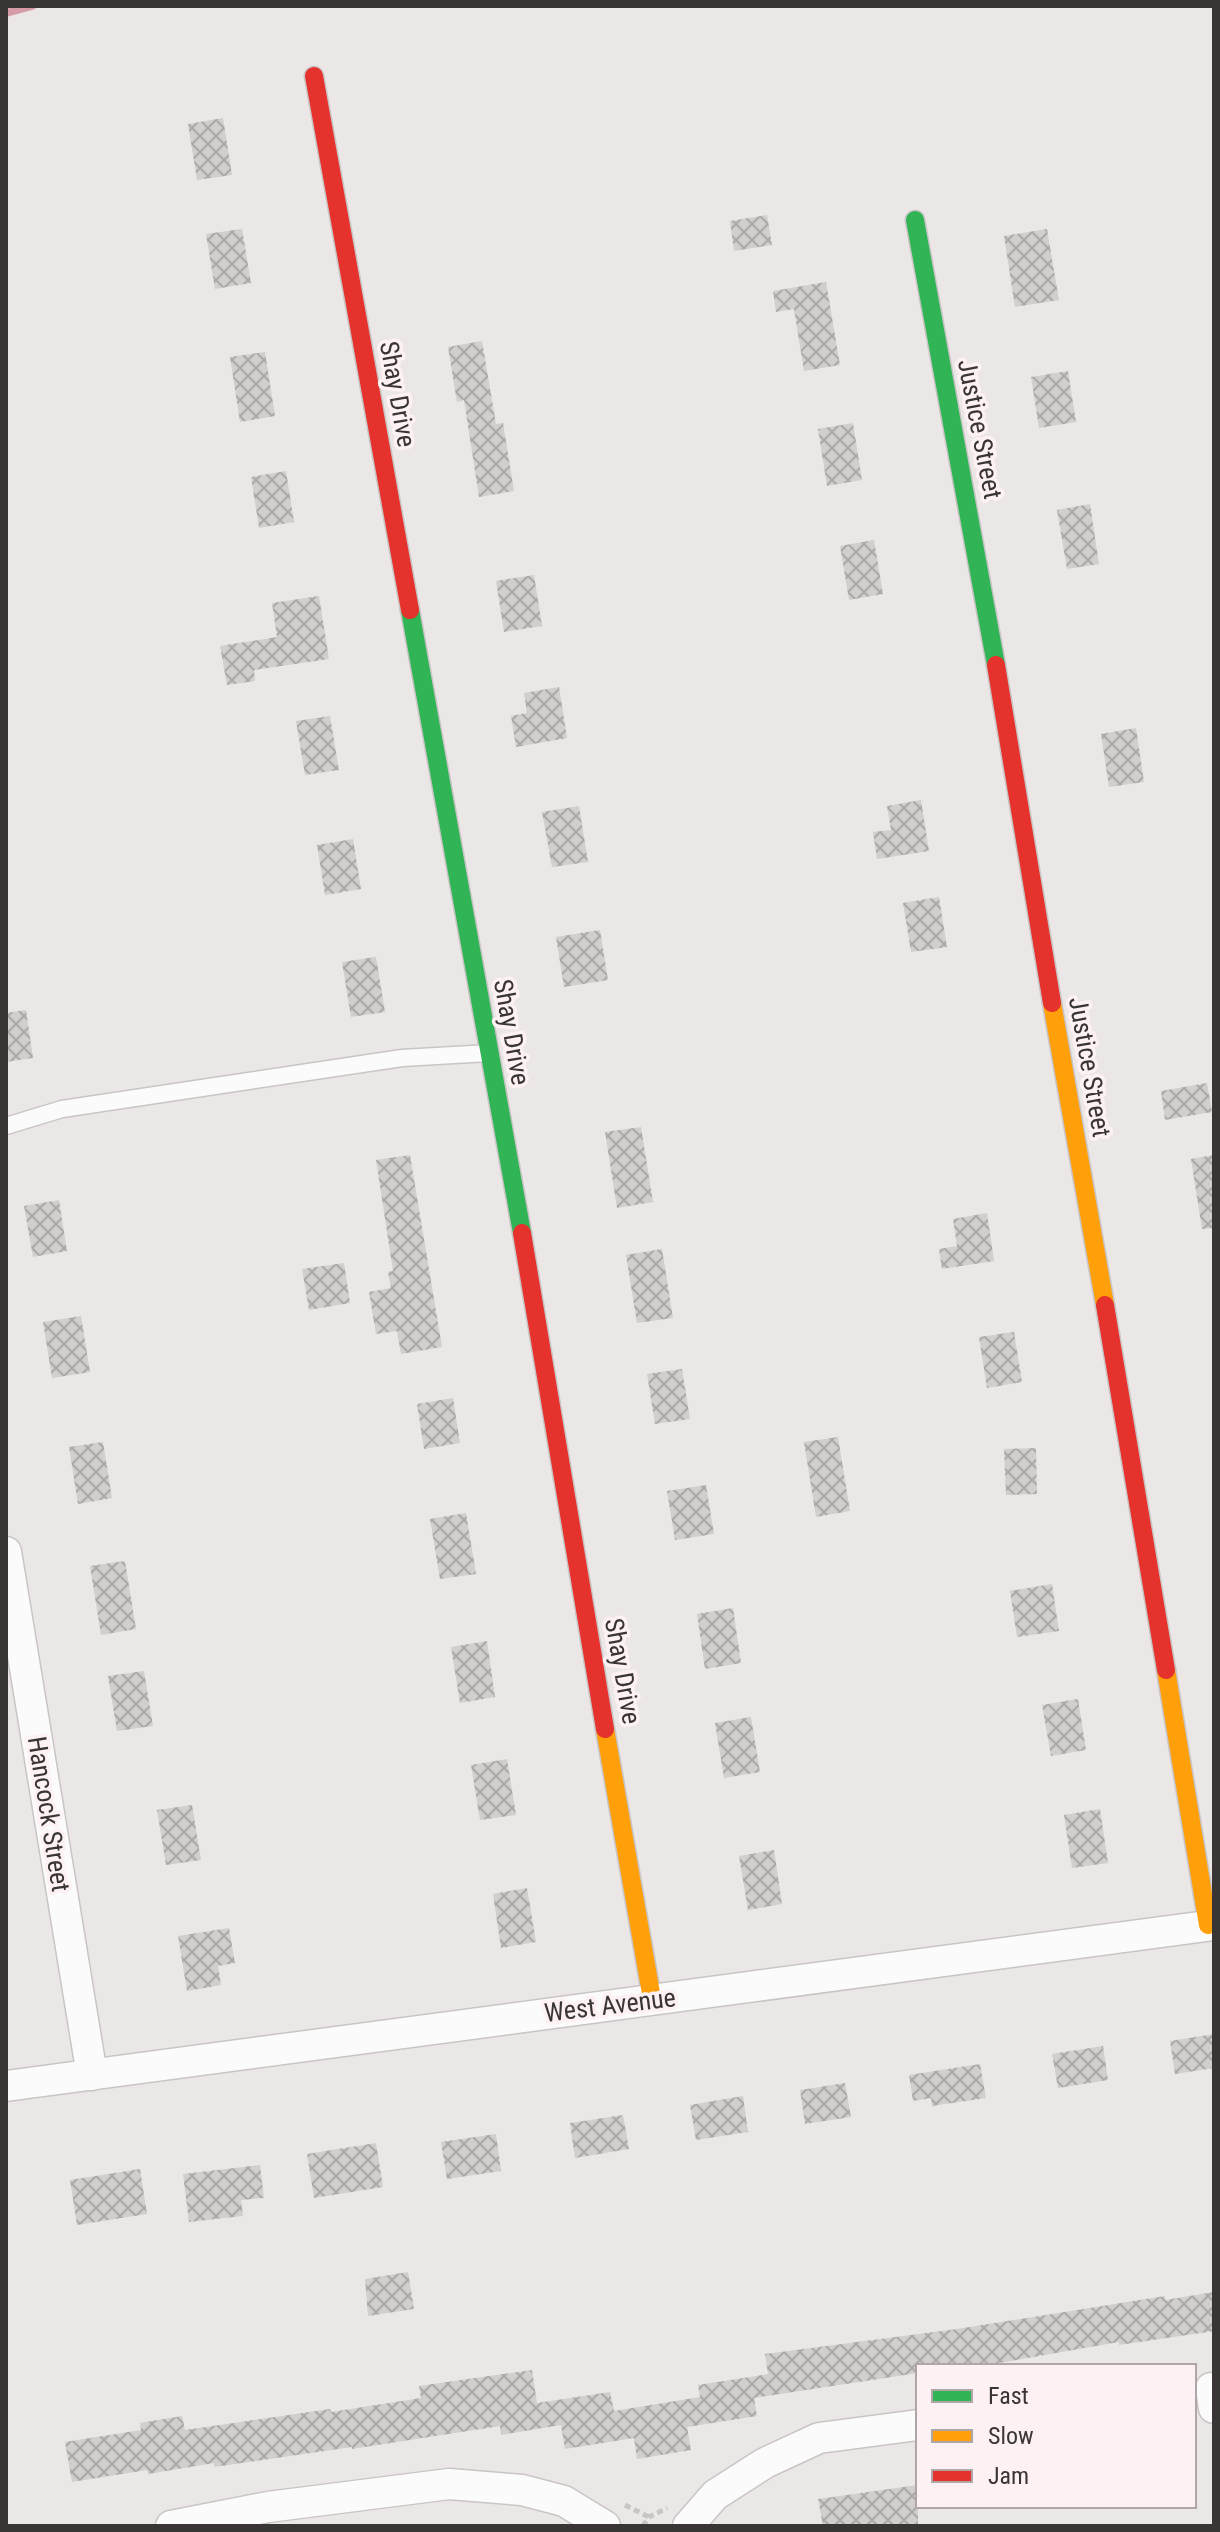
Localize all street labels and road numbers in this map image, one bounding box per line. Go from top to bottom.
street label: Shay Drive [374,339,422,449]
street label: Justice Street [952,357,1008,501]
street label: Shay Drive [488,977,536,1087]
street label: Justice Street [1063,995,1117,1139]
street label: Shay Drive [599,1616,647,1726]
street label: Hancock Street [22,1734,76,1894]
street label: West Avenue [543,1982,677,2028]

